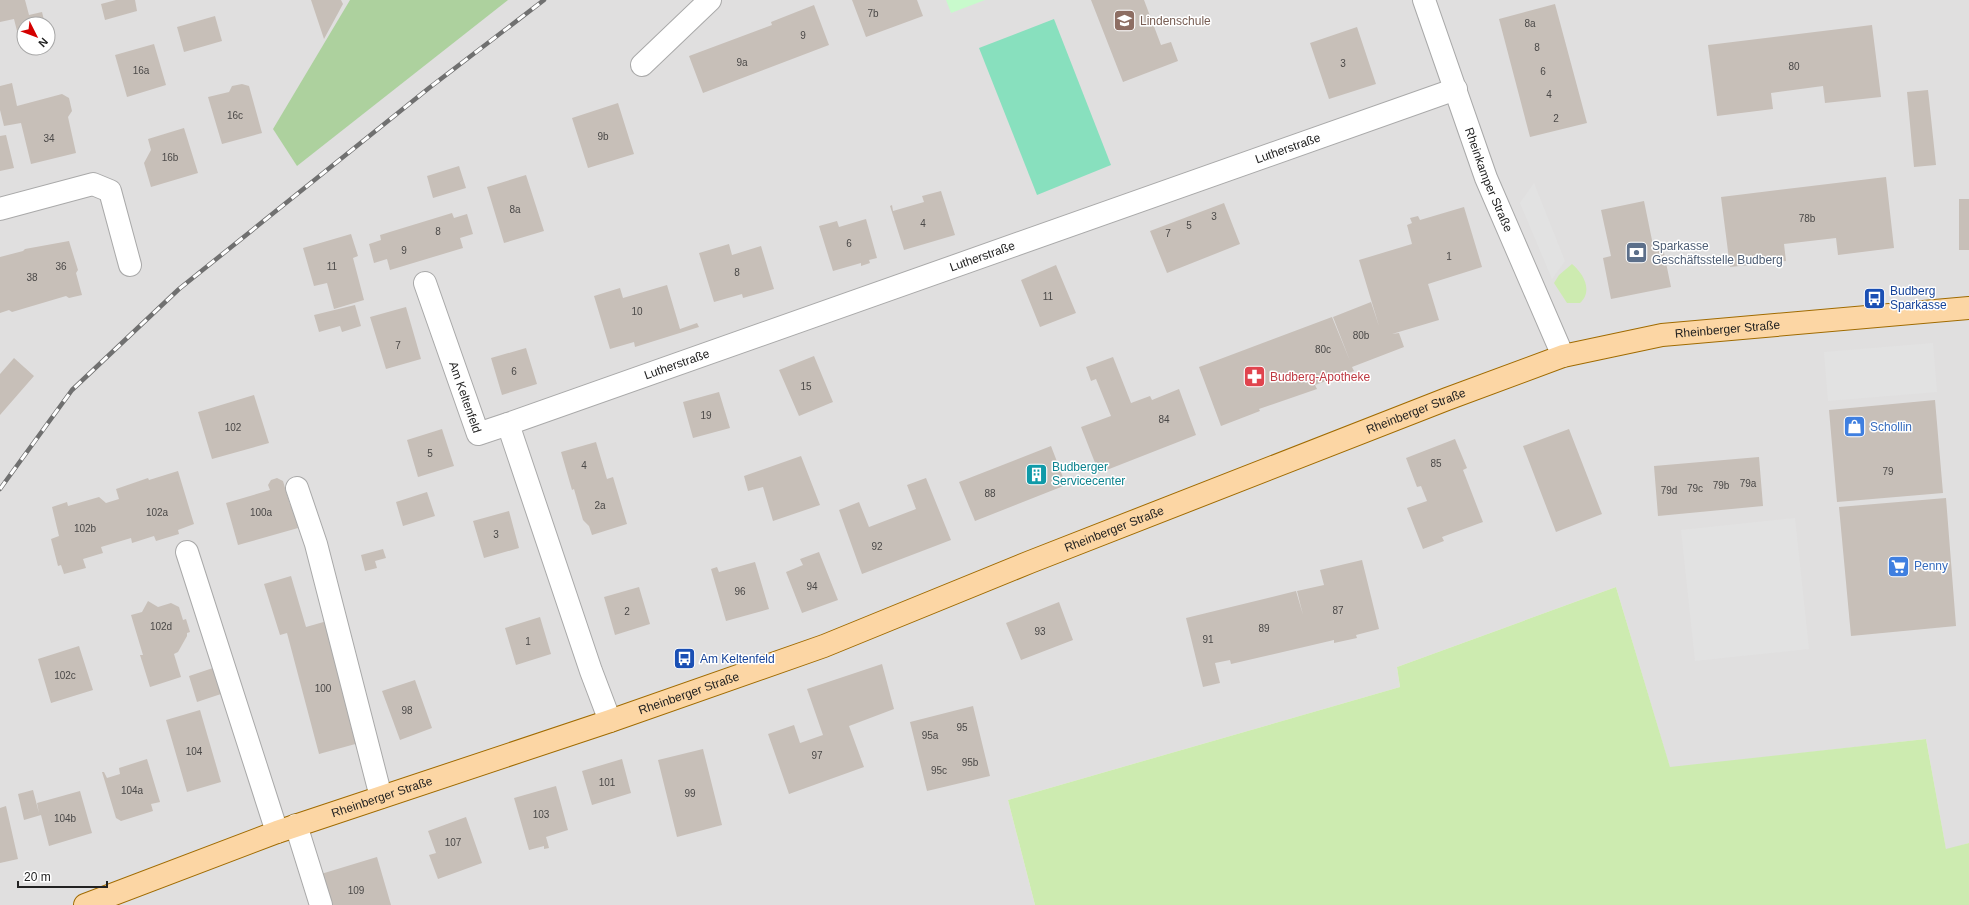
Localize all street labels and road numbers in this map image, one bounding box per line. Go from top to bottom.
street label: Rheinkamper Straße [1462,126,1516,234]
street label: Lutherstraße [1253,130,1323,166]
street label: Lutherstraße [948,238,1017,274]
street label: Rheinberger Straße [1674,318,1781,341]
street label: Lutherstraße [642,346,712,382]
street label: Am Keltenfeld [446,360,484,435]
street label: Rheinberger Straße [1364,386,1468,437]
street label: Rheinberger Straße [1062,503,1166,555]
street label: Rheinberger Straße [637,669,741,717]
street label: Rheinberger Straße [330,774,435,820]

